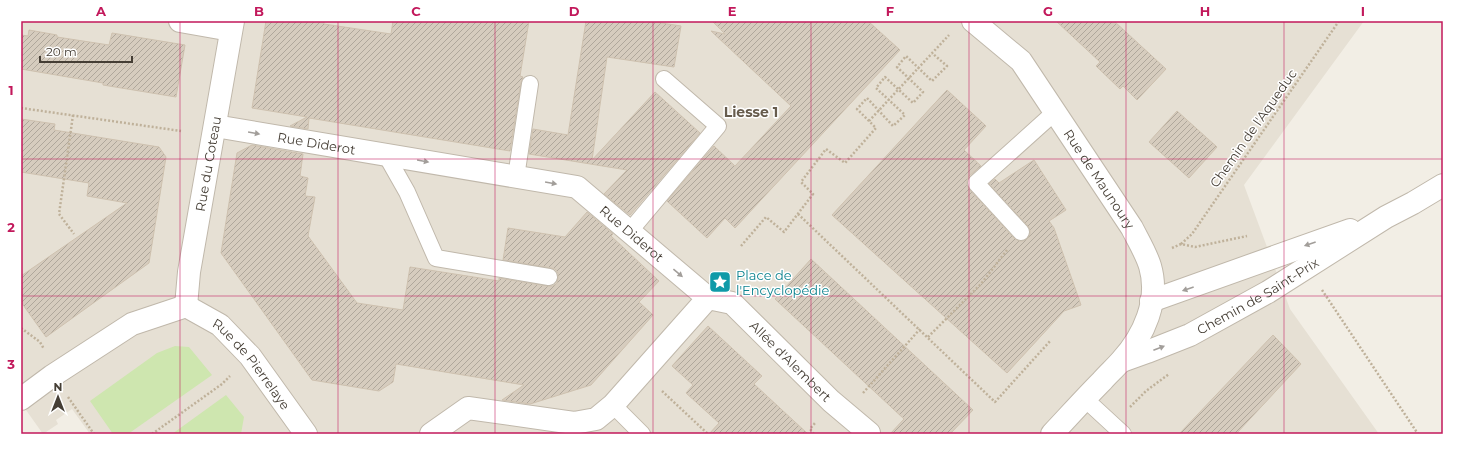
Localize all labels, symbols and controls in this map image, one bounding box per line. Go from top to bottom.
text: A [95,3,107,19]
text: B [254,3,264,19]
text: C [411,3,421,19]
text: D [569,3,580,19]
text: E [728,3,737,19]
text: F [886,3,894,19]
text: G [1043,3,1053,19]
text: H [1200,3,1210,19]
text: I [1361,3,1365,19]
scale bar [40,38,132,64]
text: 20 m [46,44,77,59]
street label: Chemin de l'Aqueduc [1206,66,1300,190]
text: 1 [8,82,14,98]
district label: Liesse 1 [724,103,778,121]
street label: Rue du Coteau [192,115,224,213]
street label: Rue de Maunoury [1060,126,1139,232]
street label: Rue Diderot [276,129,357,158]
one-way arrow [248,130,260,136]
one-way arrow [417,159,429,165]
one-way arrow [545,180,558,186]
street label: Rue Diderot [597,202,667,265]
text: 2 [7,219,15,235]
one-way arrow [1303,241,1315,247]
street label: Chemin de Saint-Prix [1194,254,1321,338]
place label: Place de l'Encyclopédie [736,267,830,298]
one-way arrow [672,268,683,277]
place icon: Place de l'Encyclopédie [707,269,733,295]
one-way arrow [1181,286,1193,292]
street label: Rue de Pierrelaye [210,315,294,413]
street label: Allée d'Alembert [747,317,835,405]
one-way arrow [1153,345,1165,351]
text: 3 [6,356,15,372]
north arrow [38,377,78,417]
text: N [54,380,62,394]

